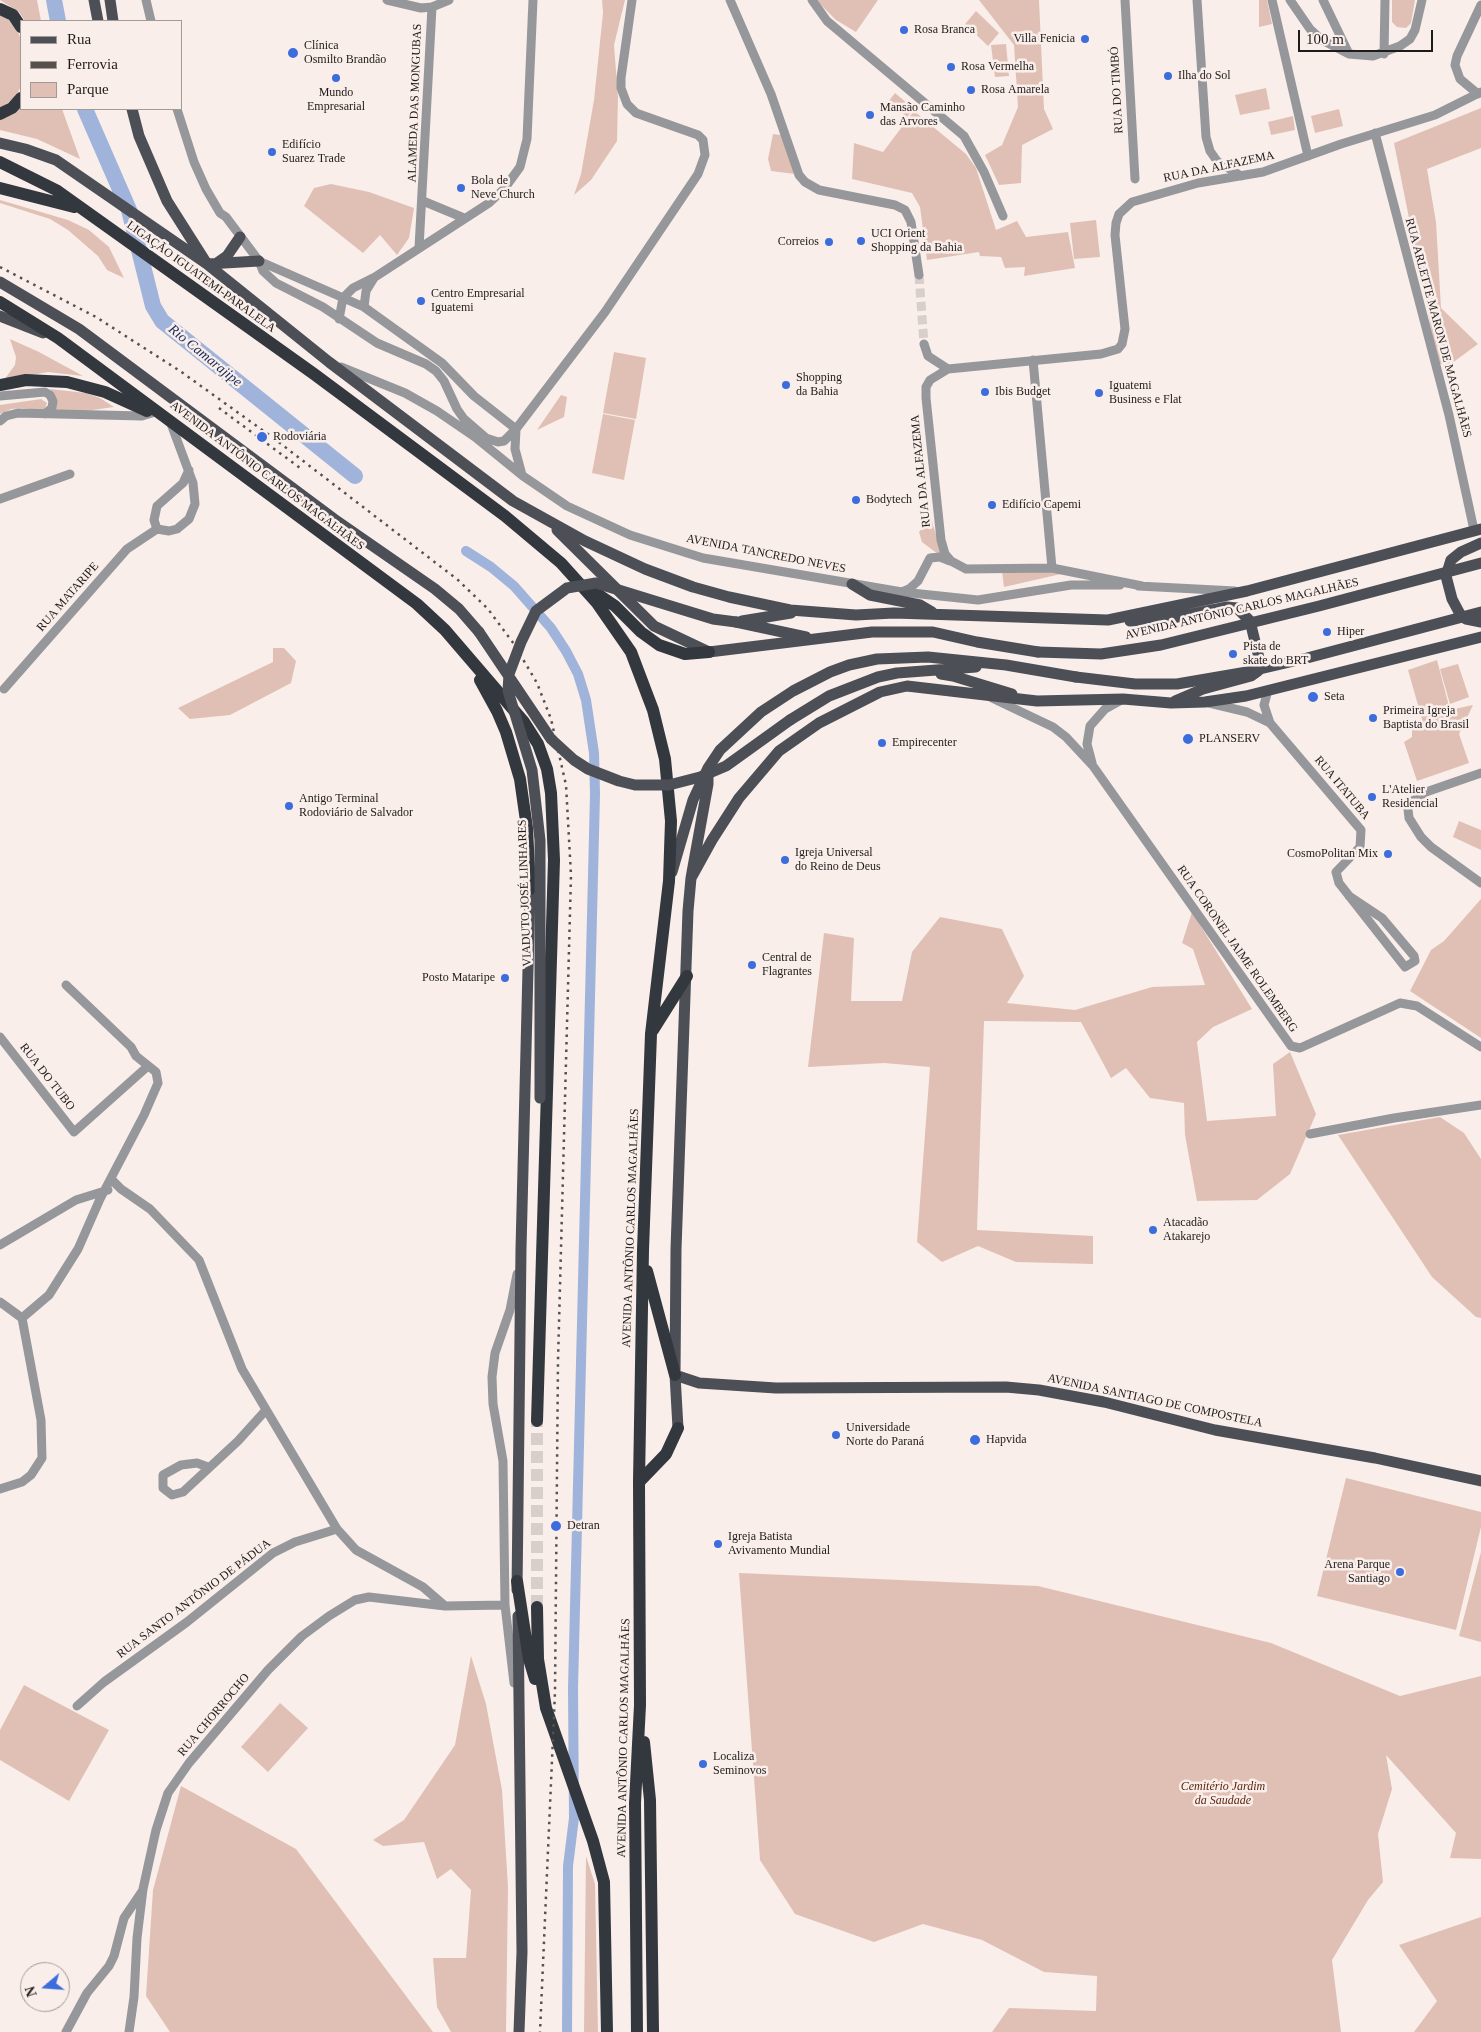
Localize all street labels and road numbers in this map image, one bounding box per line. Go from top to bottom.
street label: ALAMEDA DAS MONGUBAS [405,23,425,183]
street label: RUA DO TIMBÓ [1108,46,1126,134]
street label: RUA DA ALFAZEMA [1162,148,1276,186]
street label: RUA ARLETTE MARON DE MAGALHÃES [1402,217,1474,439]
street label: LIGAÇÃO IGUATEMI-PARALELA [124,218,278,336]
street label: AVENIDA ANTÔNIO CARLOS MAGALHÃES [167,398,367,554]
street label: RUA DA ALFAZEMA [908,414,934,528]
street label: AVENIDA TANCREDO NEVES [685,531,847,577]
street label: RUA MATARIPE [34,559,102,635]
street label: AVENIDA ANTÔNIO CARLOS MAGALHÃES [1124,575,1360,643]
street label: RUA ITATUBA [1311,753,1373,823]
street label: VIADUTO JOSÉ LINHARES [515,819,535,967]
street label: RUA CORONEL JAIME ROLEMBERG [1174,863,1300,1035]
street label: RUA DO TUBO [16,1041,78,1113]
street label: AVENIDA ANTÔNIO CARLOS MAGALHÃES [620,1108,642,1348]
street label: AVENIDA SANTIAGO DE COMPOSTELA [1046,1371,1264,1431]
street label: RUA SANTO ANTÔNIO DE PÁDUA [114,1536,274,1662]
street label: AVENIDA ANTÔNIO CARLOS MAGALHÃES [615,1618,633,1858]
street label: RUA CHORROCHO [175,1671,253,1759]

